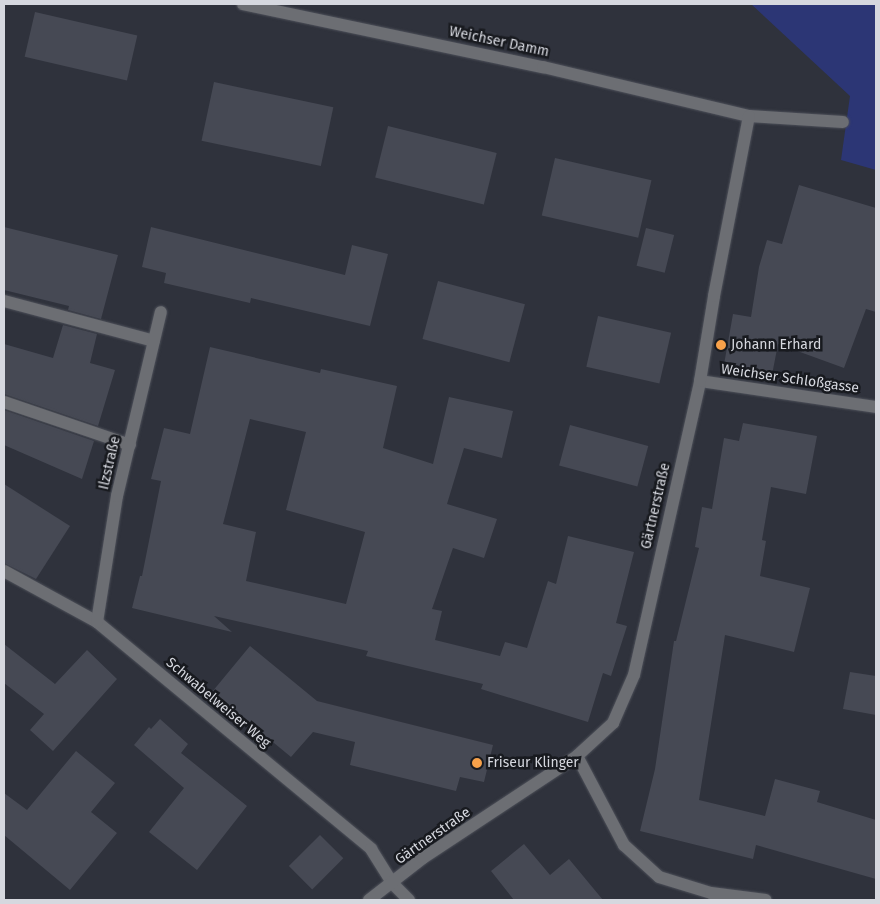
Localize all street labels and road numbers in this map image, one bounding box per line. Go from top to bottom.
street label: Weichser Damm [448,23,550,61]
street label: Weichser Schloßgasse [720,361,860,397]
street label: Ilzstraße [96,435,124,491]
street label: Gärtnerstraße [638,461,674,551]
street label: Schwabelweiser Weg [162,654,274,752]
street label: Gärtnerstraße [392,804,474,868]

